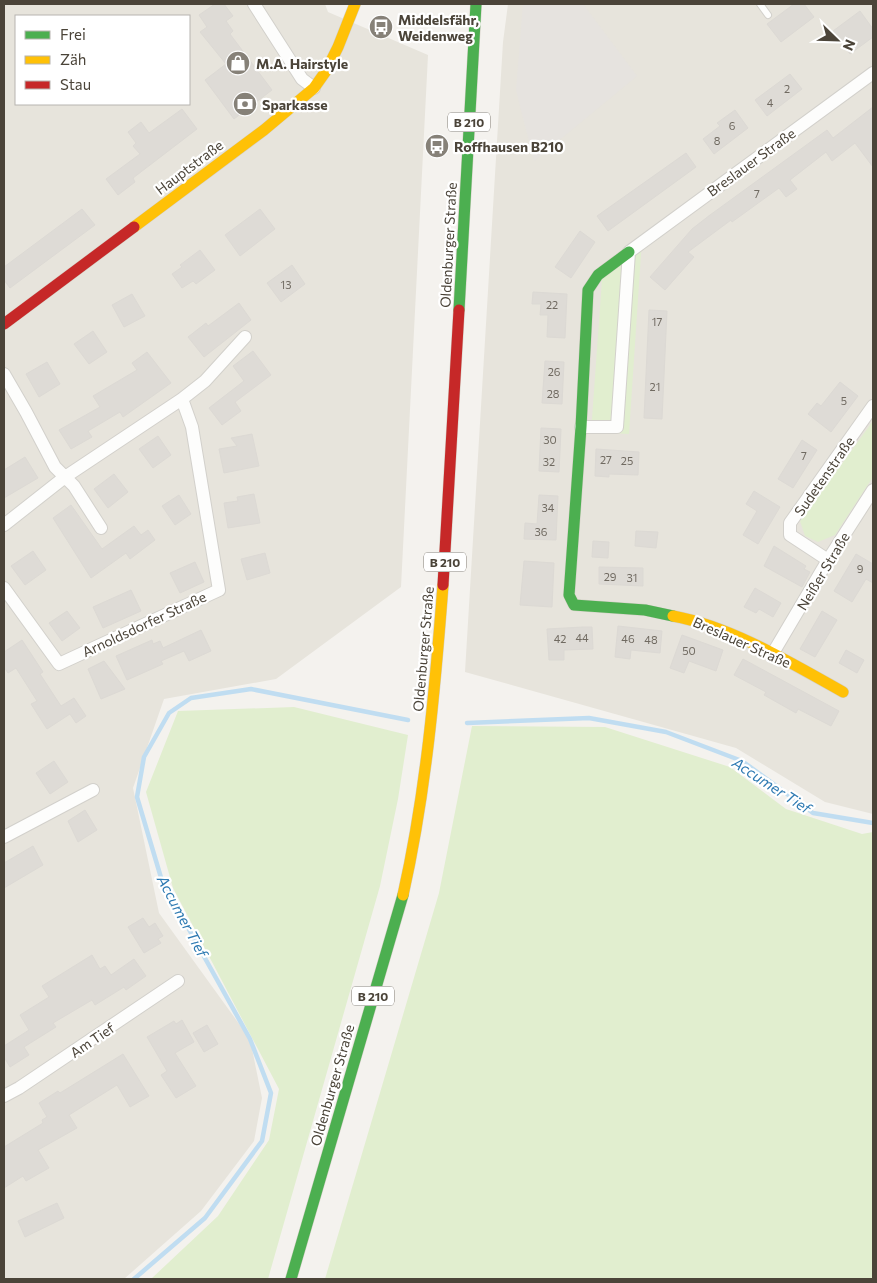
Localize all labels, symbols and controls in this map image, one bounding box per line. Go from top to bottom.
place label: Middelsfähr, Weidenweg [398,11,479,44]
bus stop icon: Middelsfähr, Weidenweg [368,14,394,40]
legend [15,15,190,105]
north arrow [812,15,862,65]
text: Frei [60,25,86,43]
text: N [840,37,859,53]
text: Zäh [60,50,86,68]
shop icon: M.A. Hairstyle [225,50,251,76]
place label: M.A. Hairstyle [256,55,348,72]
text: Stau [60,75,91,93]
house number: 2 [784,82,790,95]
bank icon: Sparkasse [232,91,258,117]
place label: Sparkasse [262,96,328,113]
house number: 4 [767,96,774,109]
road number: B 210 [448,112,490,132]
house number: 6 [729,119,736,132]
street label: Breslauer Straße [704,124,798,200]
bus stop icon: Roffhausen B210 [424,133,450,159]
house number: 8 [714,134,721,147]
street label: Hauptstraße [152,136,226,198]
place label: Roffhausen B210 [454,138,564,155]
street label: Oldenburger Straße [436,182,460,308]
house number: 7 [754,187,760,200]
house number: 13 [281,278,291,291]
house number: 22 [546,298,558,311]
house number: 17 [652,315,662,328]
house number: 26 [548,365,561,378]
house number: 21 [650,380,660,393]
house number: 28 [547,387,560,400]
house number: 5 [841,394,847,407]
house number: 30 [543,433,557,446]
street label: Sudetenstraße [790,433,858,519]
house number: 7 [801,449,807,462]
house number: 27 [600,453,612,466]
house number: 25 [621,454,633,467]
house number: 32 [543,455,555,468]
house number: 34 [542,501,555,514]
house number: 36 [535,525,548,538]
street label: Neißer Straße [793,529,853,613]
road number: B 210 [424,552,466,572]
house number: 9 [857,562,864,575]
house number: 29 [604,570,617,583]
house number: 31 [627,571,637,584]
street label: Oldenburger Straße [409,586,437,712]
street label: Arnoldsdorfer Straße [79,588,209,660]
street label: Breslauer Straße [691,613,793,671]
house number: 44 [575,631,589,644]
house number: 42 [554,632,566,645]
house number: 46 [621,632,635,645]
house number: 48 [644,633,658,646]
house number: 50 [682,644,696,657]
water label: Accumer Tief [729,752,816,818]
water label: Accumer Tief [153,871,213,962]
road number: B 210 [352,986,394,1006]
street label: Am Tief [67,1019,118,1061]
street label: Oldenburger Straße [306,1022,358,1148]

